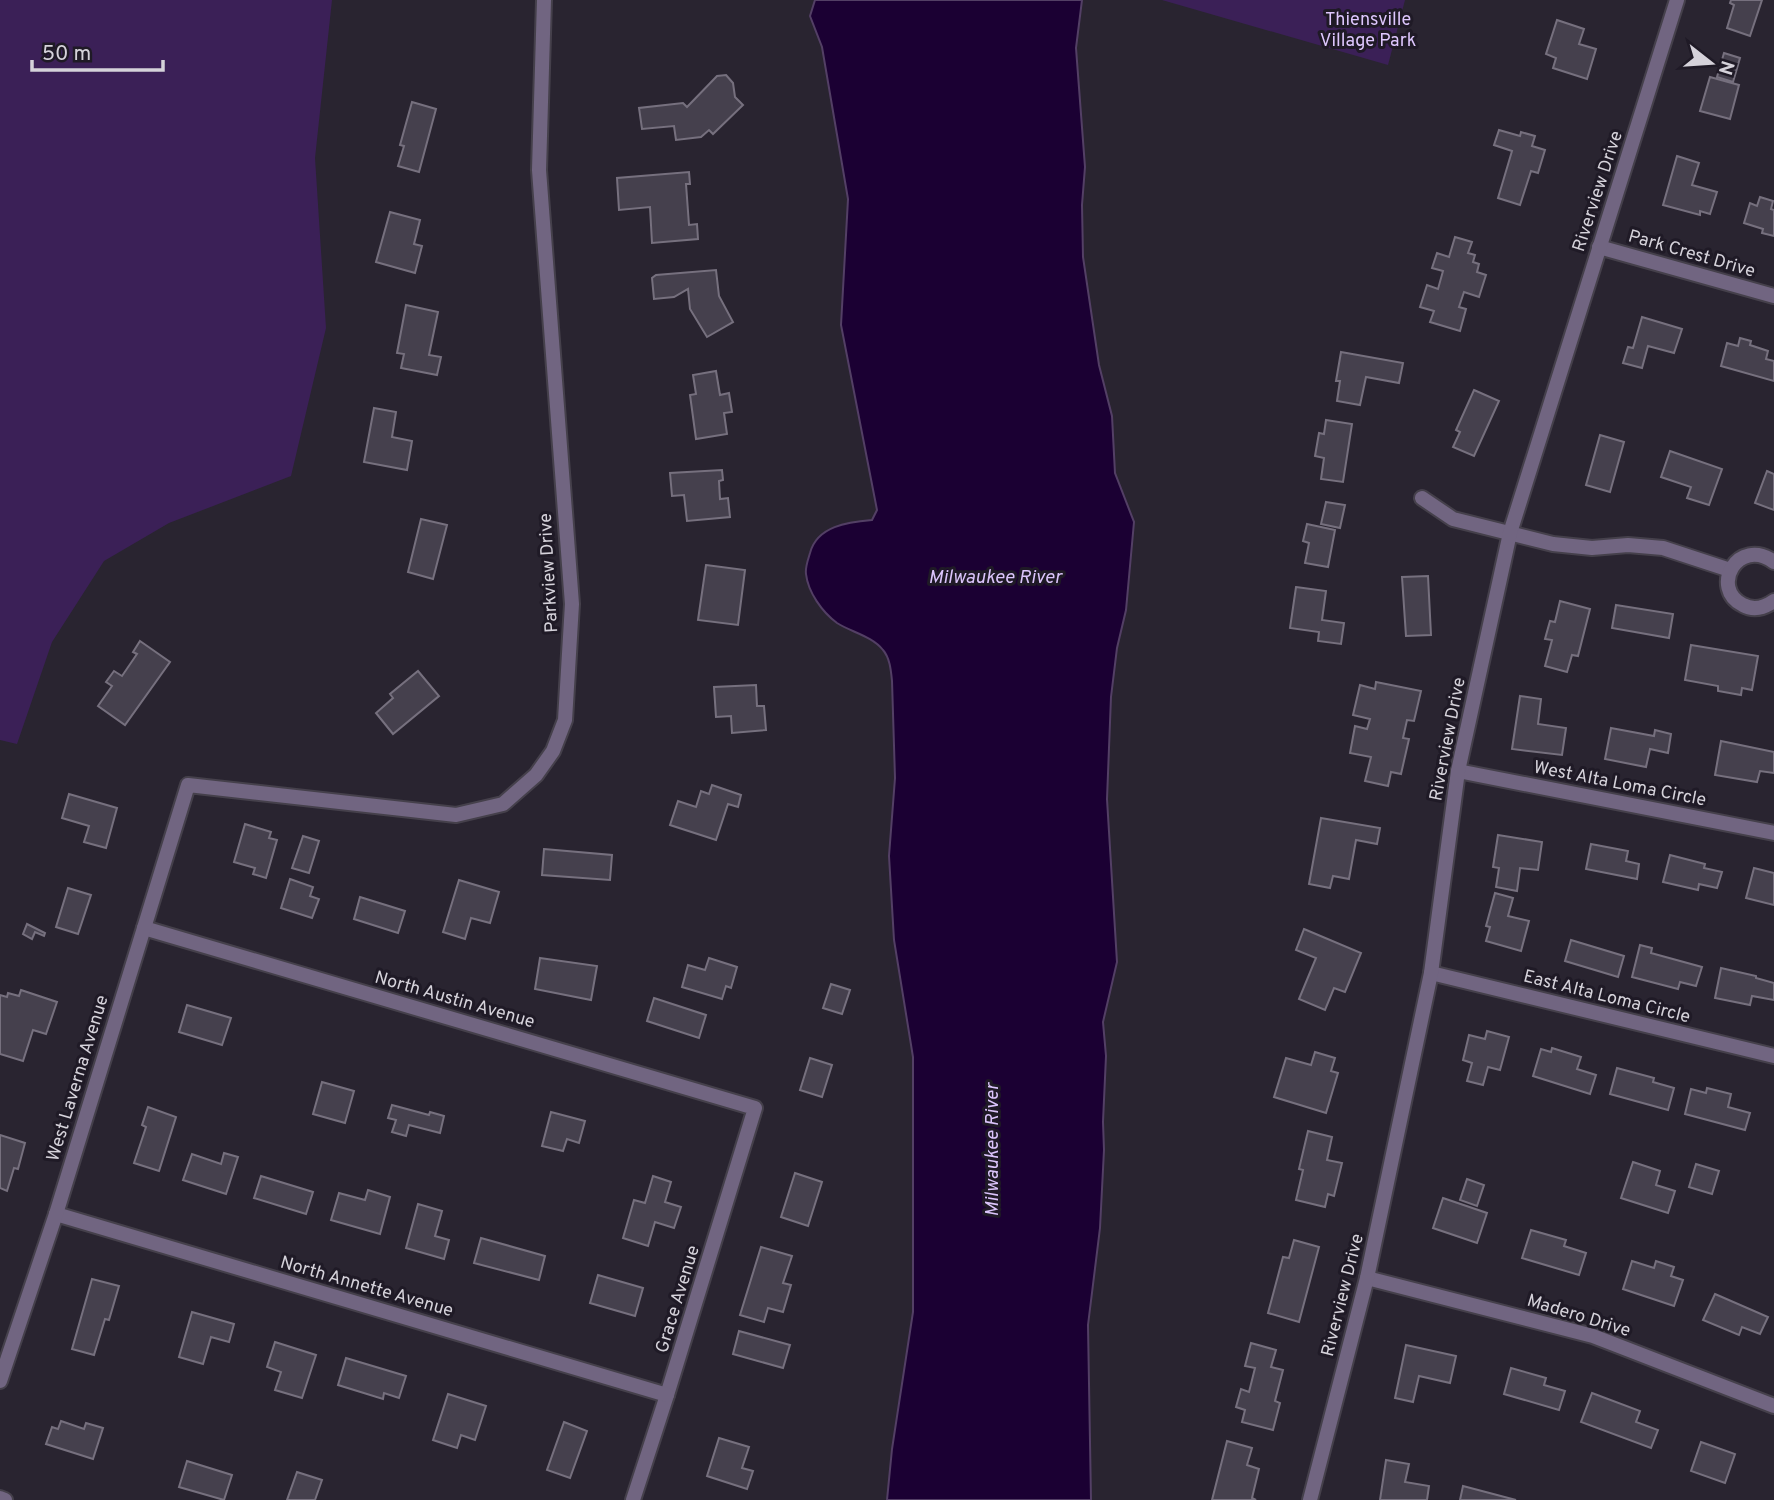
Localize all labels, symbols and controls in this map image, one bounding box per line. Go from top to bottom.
park label: Thiensville Village Park [1320,9,1416,53]
scale bar [32,28,163,72]
north arrow [1676,28,1746,98]
text: 50 m [42,41,91,68]
text: N [1712,57,1739,77]
street label: Riverview Drive [1568,128,1629,255]
street label: Park Crest Drive [1625,225,1758,284]
street label: Parkview Drive [535,512,564,633]
water label: Milwaukee River [928,566,1063,590]
street label: Riverview Drive [1425,675,1472,803]
street label: West Alta Loma Circle [1531,756,1708,812]
street label: East Alta Loma Circle [1521,966,1692,1029]
street label: North Austin Avenue [372,967,537,1034]
street label: West Laverna Avenue [42,993,115,1164]
water label: Milwaukee River [981,1082,1005,1217]
street label: Riverview Drive [1317,1232,1370,1359]
street label: Grace Avenue [651,1243,706,1356]
street label: North Annette Avenue [277,1252,456,1323]
street label: Madero Drive [1524,1290,1633,1343]

